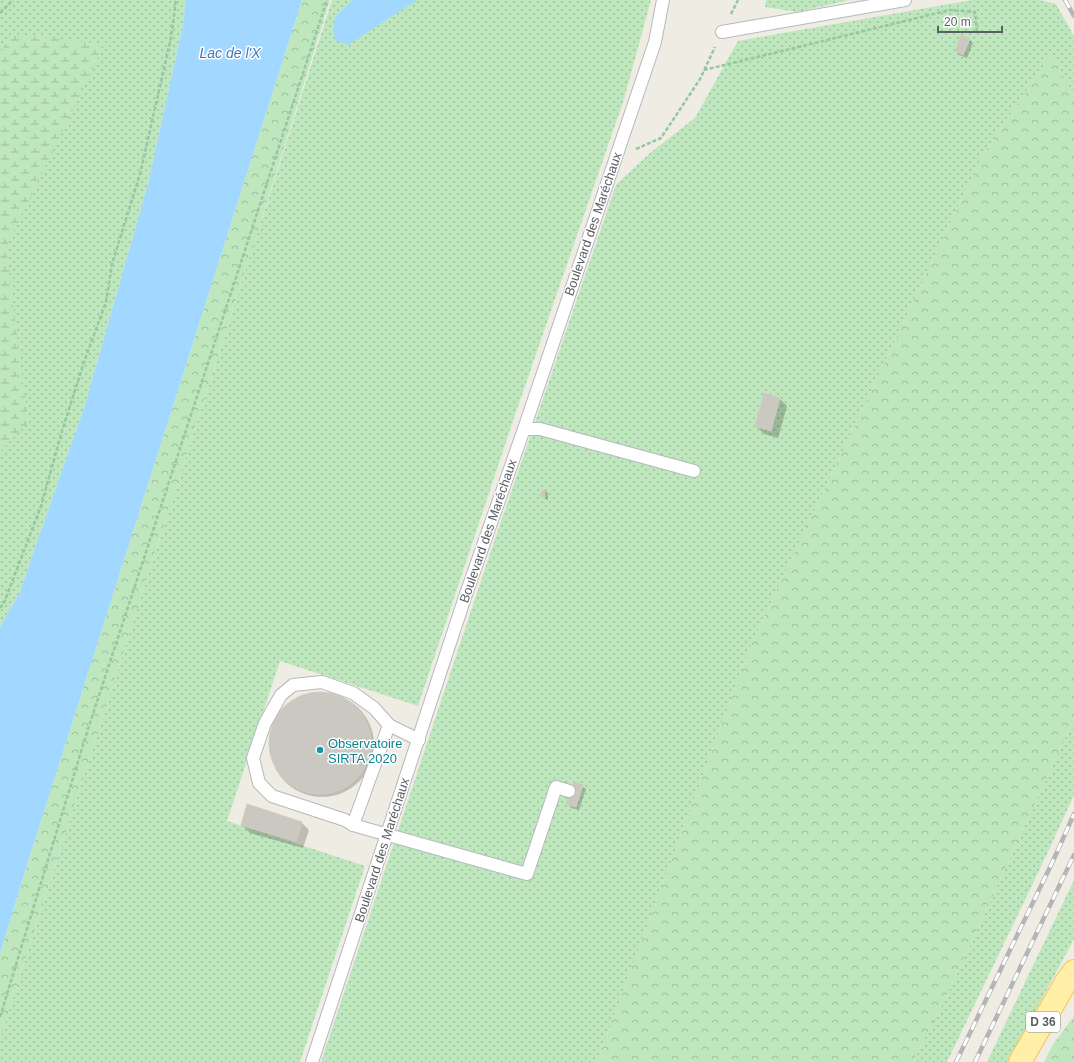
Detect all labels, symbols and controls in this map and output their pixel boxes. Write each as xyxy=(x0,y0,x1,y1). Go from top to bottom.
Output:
scale bar xyxy=(938,8,1002,34)
text: 20 m xyxy=(944,15,971,29)
water label: Lac de l'X xyxy=(199,45,261,61)
street label: Boulevard des Maréchaux xyxy=(561,150,625,298)
street label: Boulevard des Maréchaux xyxy=(456,457,520,605)
place label: Observatoire SIRTA 2020 xyxy=(328,736,402,766)
marker: Observatoire SIRTA 2020 xyxy=(315,745,325,755)
street label: Boulevard des Maréchaux xyxy=(352,775,413,924)
road number: D 36 xyxy=(1026,1012,1060,1032)

